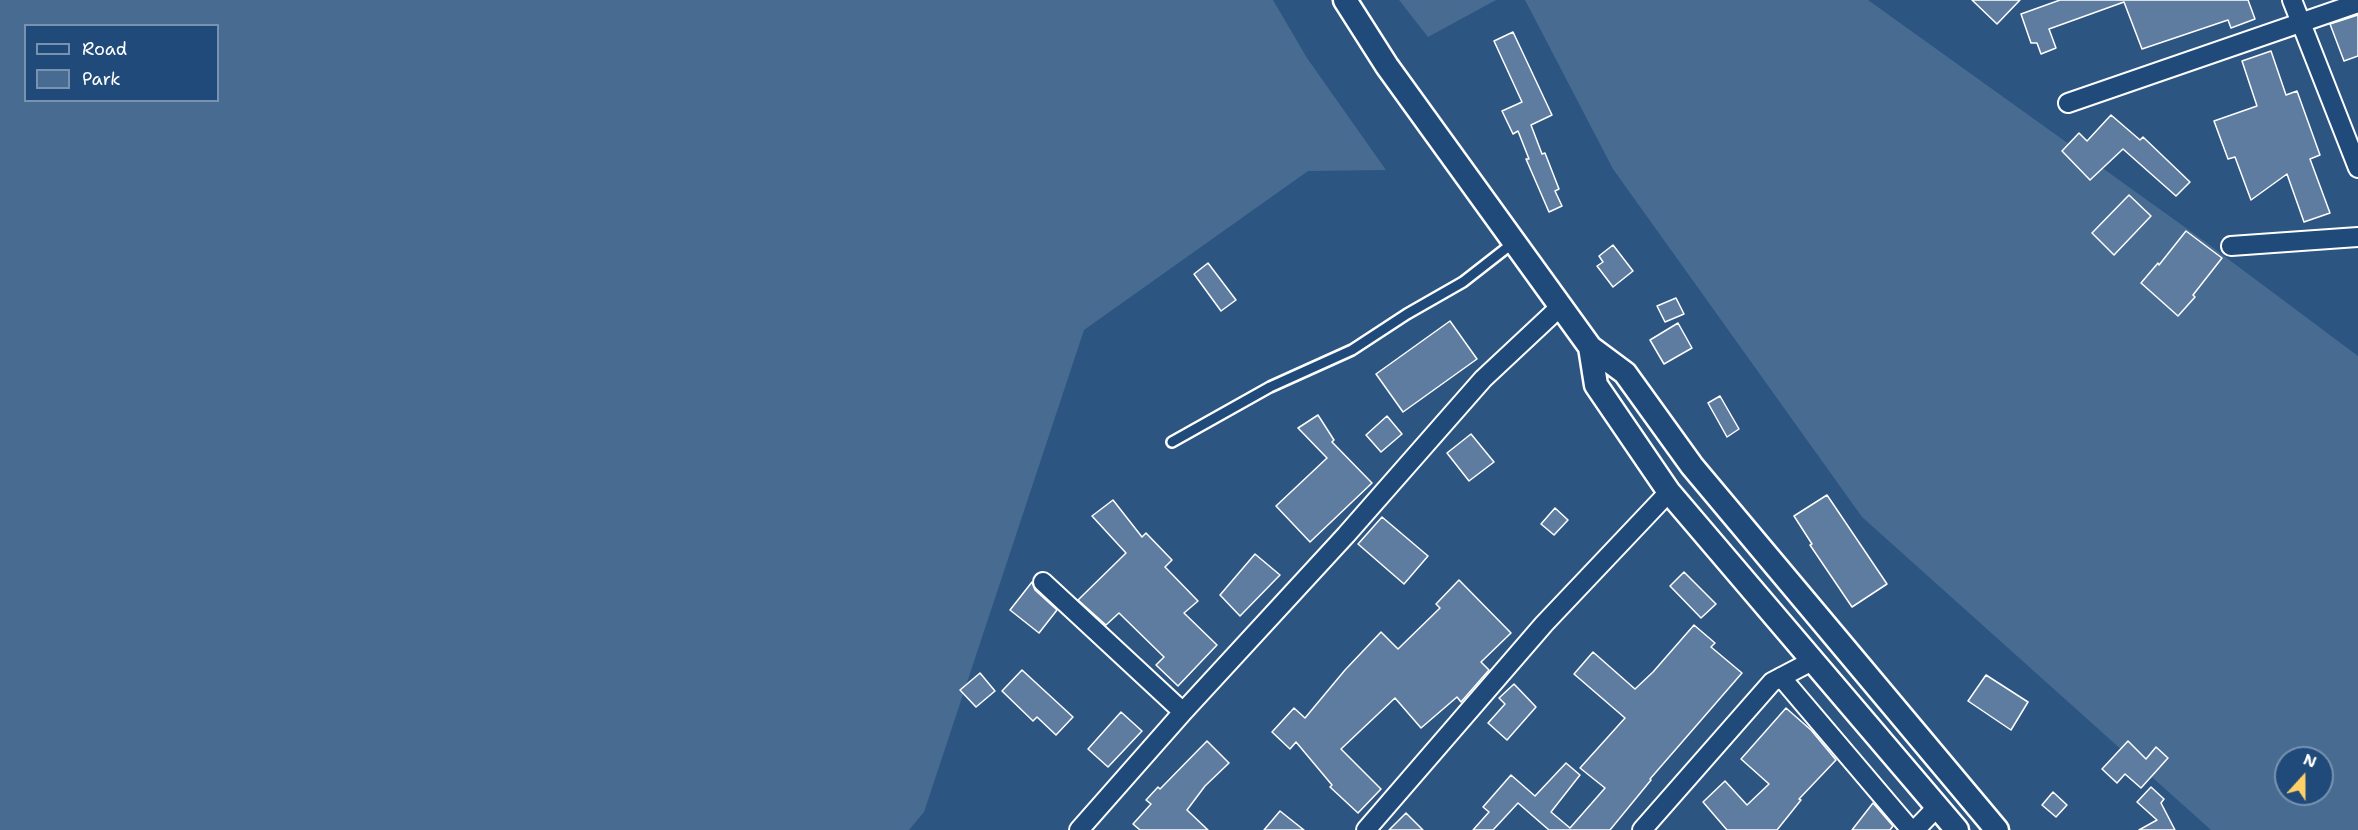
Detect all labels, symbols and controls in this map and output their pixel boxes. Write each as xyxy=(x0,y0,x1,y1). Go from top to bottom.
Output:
legend xyxy=(24,24,219,102)
text: Road xyxy=(82,37,127,61)
text: Park xyxy=(82,67,121,91)
north arrow xyxy=(2274,746,2334,806)
text: N xyxy=(2300,749,2320,773)

